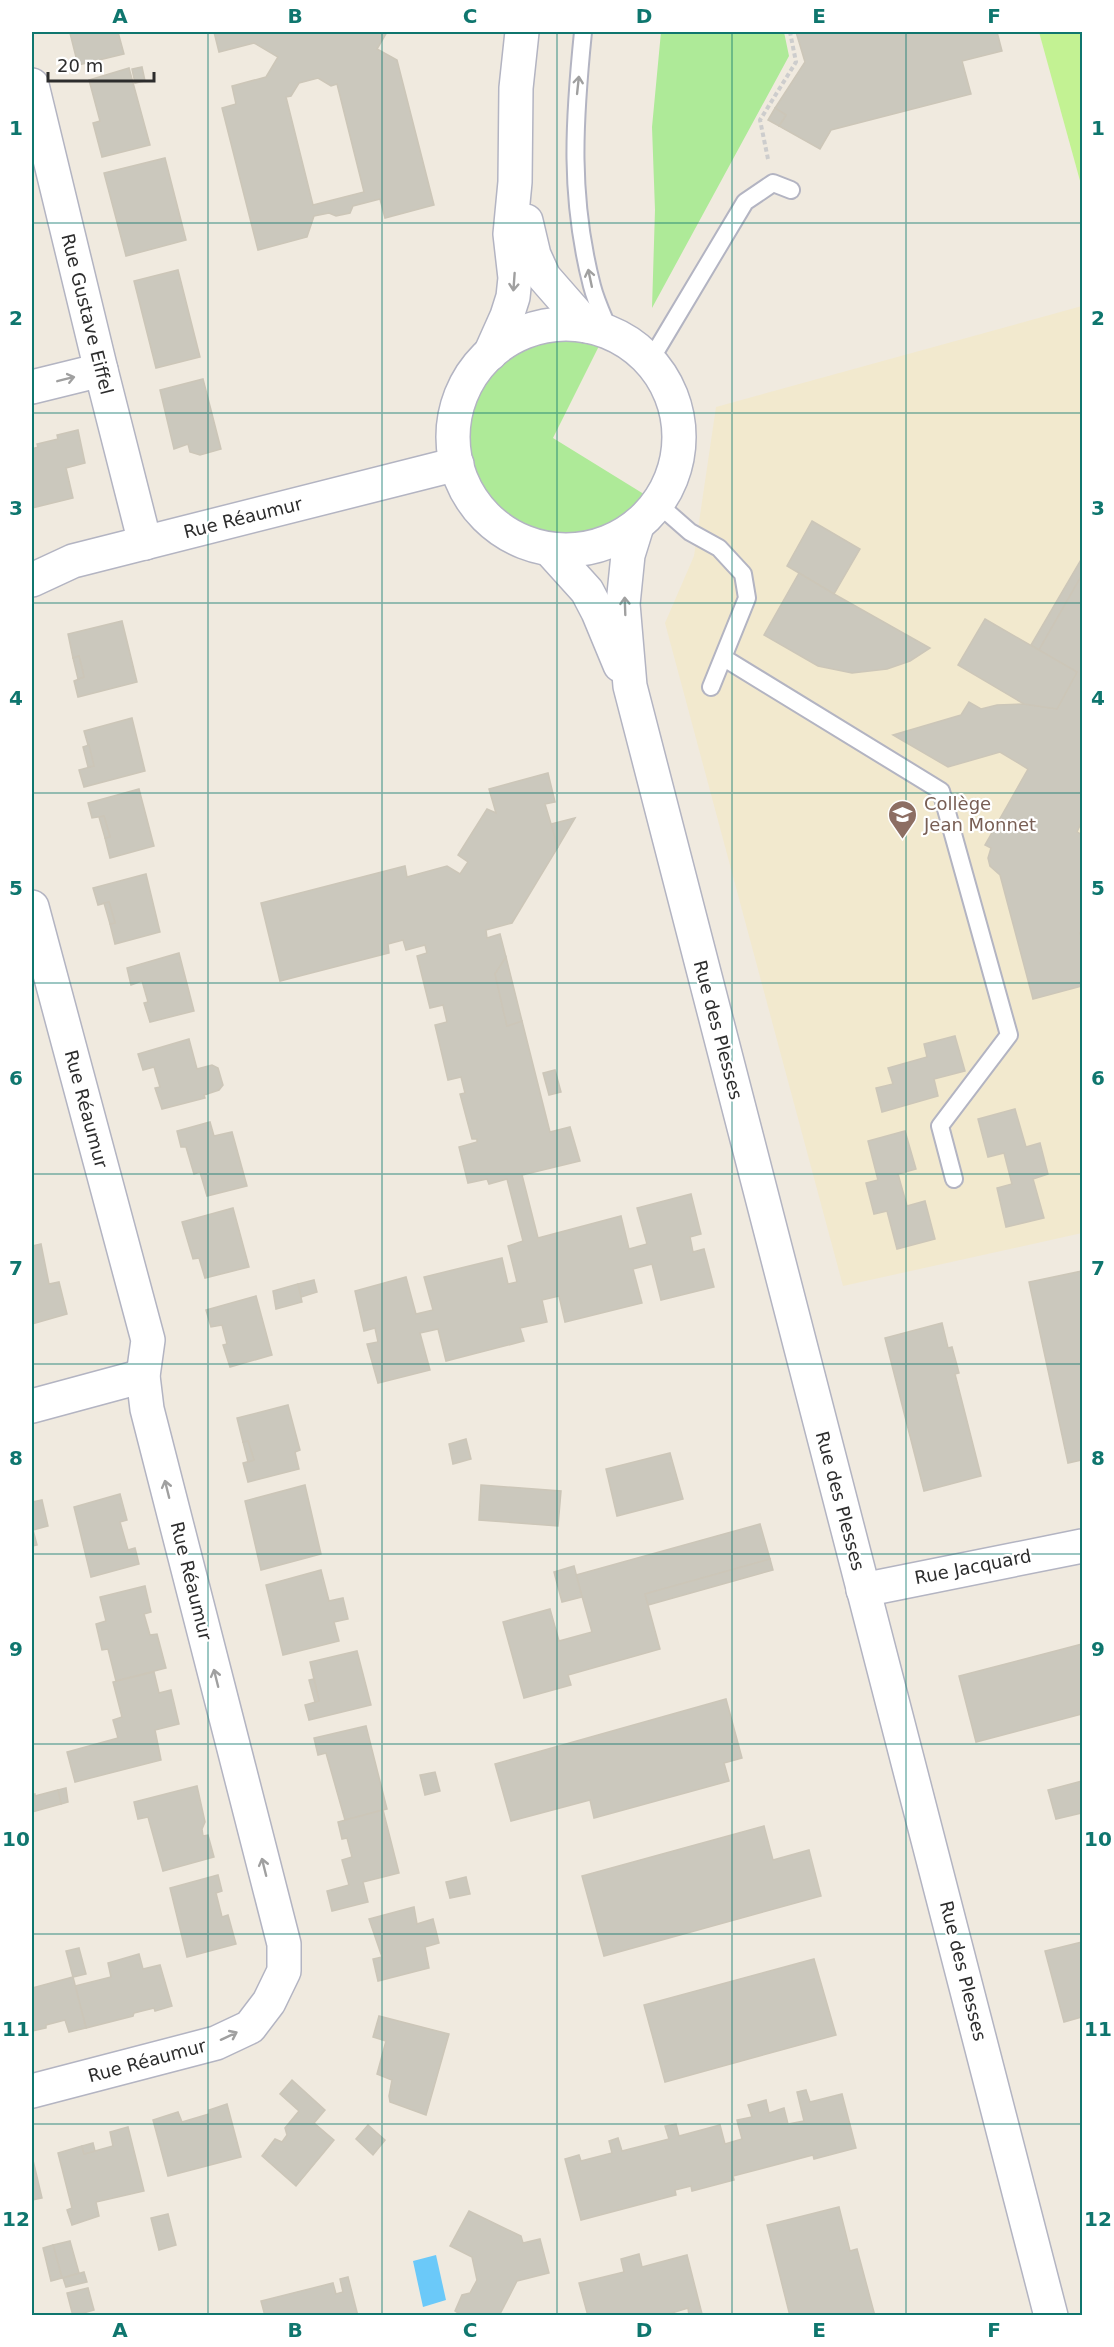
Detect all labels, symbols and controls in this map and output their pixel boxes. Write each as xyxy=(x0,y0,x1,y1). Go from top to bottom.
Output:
text: A xyxy=(112,4,128,28)
text: B xyxy=(287,4,303,28)
text: C xyxy=(463,4,477,28)
text: D xyxy=(636,4,652,28)
text: E xyxy=(812,4,826,28)
text: F xyxy=(987,4,1001,28)
scale bar xyxy=(48,45,154,83)
text: 20 m xyxy=(57,55,103,76)
one-way arrow xyxy=(572,75,583,95)
text: 1 xyxy=(9,116,23,140)
text: 1 xyxy=(1091,116,1105,140)
street label: Rue Gustave Eiffel xyxy=(57,231,118,396)
one-way arrow xyxy=(584,269,596,288)
one-way arrow xyxy=(508,271,519,291)
text: 2 xyxy=(9,306,23,330)
text: 2 xyxy=(1091,306,1105,330)
one-way arrow xyxy=(56,372,75,384)
street label: Rue Réaumur xyxy=(181,492,305,542)
text: 3 xyxy=(9,496,23,520)
text: 3 xyxy=(1091,496,1105,520)
one-way arrow xyxy=(619,597,630,617)
text: 4 xyxy=(9,686,23,710)
text: 4 xyxy=(1091,686,1105,710)
place label: Collège Jean Monnet xyxy=(923,793,1036,835)
school or university icon: Collège Jean Monnet xyxy=(887,798,919,840)
text: 5 xyxy=(9,876,23,900)
text: 5 xyxy=(1091,876,1105,900)
street label: Rue des Plesses xyxy=(690,958,747,1102)
street label: Rue Réaumur xyxy=(61,1047,112,1171)
text: 6 xyxy=(9,1066,23,1090)
text: 6 xyxy=(1091,1066,1105,1090)
text: 7 xyxy=(9,1256,23,1280)
text: 7 xyxy=(1091,1256,1105,1280)
street label: Rue des Plesses xyxy=(812,1429,869,1573)
text: 8 xyxy=(9,1446,23,1470)
text: 8 xyxy=(1091,1446,1105,1470)
one-way arrow xyxy=(161,1480,173,1499)
street label: Rue Réaumur xyxy=(167,1519,217,1643)
street label: Rue Jacquard xyxy=(913,1545,1033,1588)
text: 9 xyxy=(9,1637,23,1661)
text: 9 xyxy=(1091,1637,1105,1661)
one-way arrow xyxy=(209,1669,221,1688)
text: 10 xyxy=(2,1827,30,1851)
text: 10 xyxy=(1084,1827,1112,1851)
one-way arrow xyxy=(258,1857,269,1876)
street label: Rue des Plesses xyxy=(936,1899,991,2043)
text: 11 xyxy=(2,2017,30,2041)
text: 11 xyxy=(1084,2017,1112,2041)
one-way arrow xyxy=(220,2030,238,2042)
street label: Rue Réaumur xyxy=(85,2035,209,2086)
text: 12 xyxy=(2,2207,30,2231)
text: 12 xyxy=(1084,2207,1112,2231)
text: A xyxy=(112,2318,128,2342)
text: B xyxy=(287,2318,303,2342)
text: C xyxy=(463,2318,477,2342)
text: D xyxy=(636,2318,652,2342)
text: E xyxy=(812,2318,826,2342)
text: F xyxy=(987,2318,1001,2342)

